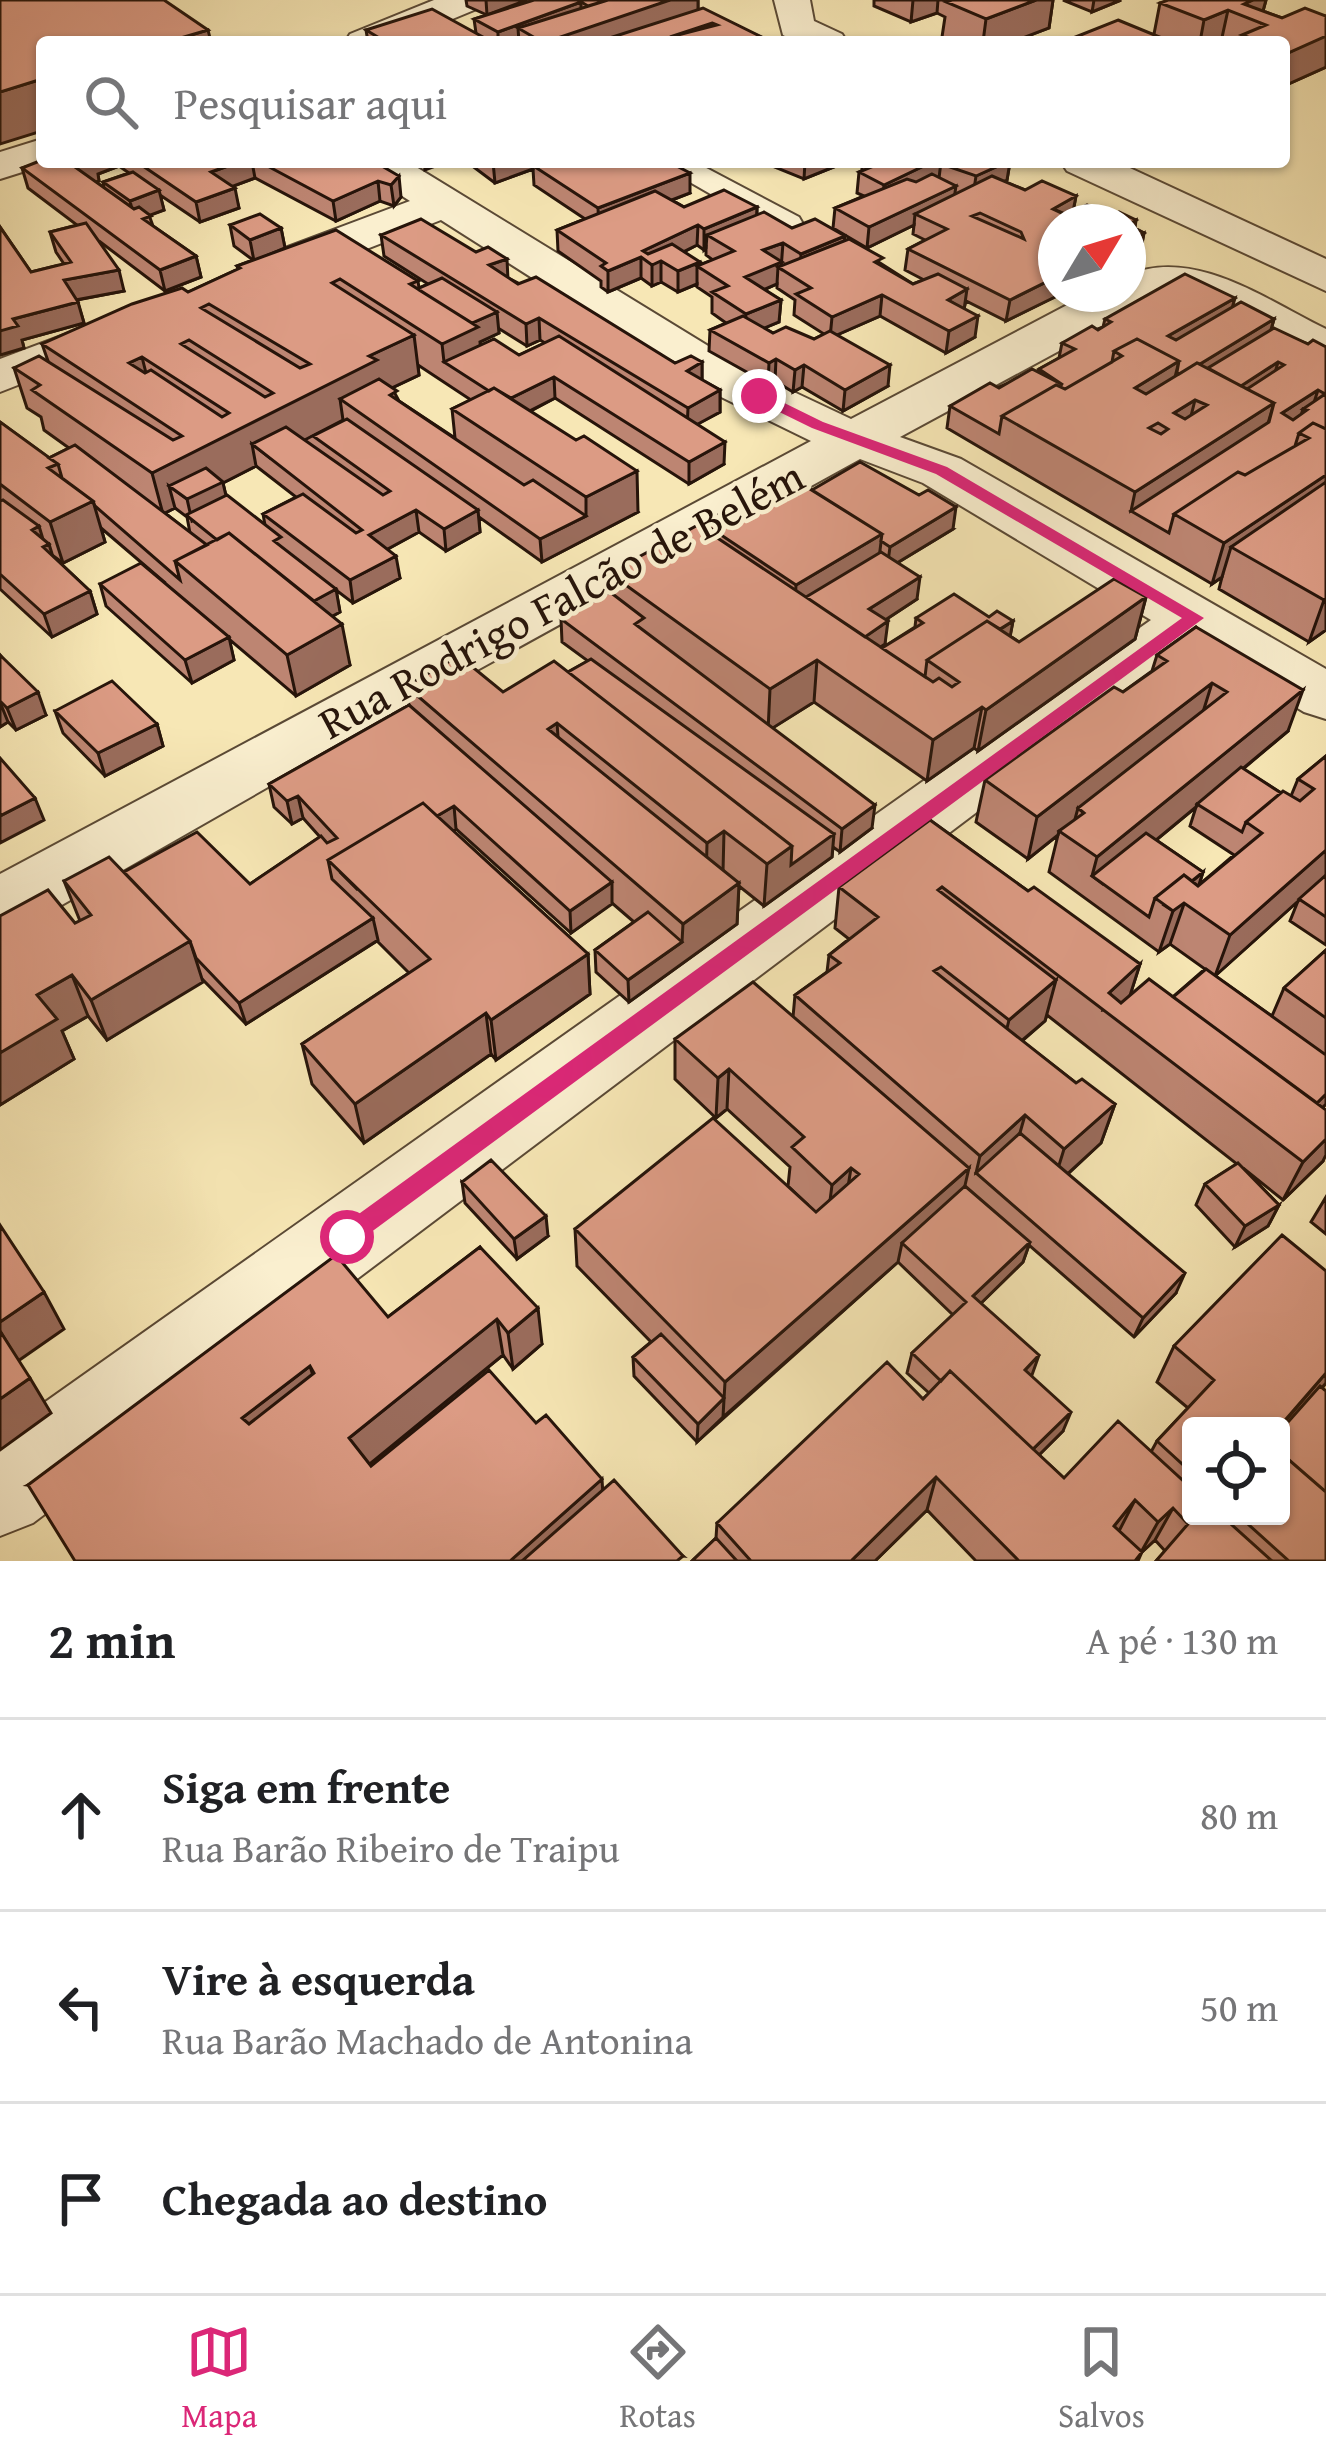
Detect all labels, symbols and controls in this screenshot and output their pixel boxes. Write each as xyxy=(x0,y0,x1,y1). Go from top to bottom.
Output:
search box xyxy=(36,36,1290,168)
icon: search xyxy=(78,69,144,135)
text: Pesquisar aqui xyxy=(174,70,447,135)
north arrow xyxy=(1038,204,1146,312)
route end xyxy=(732,369,786,423)
street label: Rua Rodrigo Falcão de Belém xyxy=(307,443,815,754)
route start xyxy=(320,1210,374,1264)
map controls xyxy=(1182,1417,1290,1525)
button: locate xyxy=(1182,1417,1290,1525)
text: 2 min xyxy=(48,1602,175,1677)
text: A pé · 130 m xyxy=(1086,1611,1278,1668)
text: Siga em frente xyxy=(162,1754,450,1819)
icon: ahead xyxy=(48,1782,114,1848)
text: 80 m xyxy=(1200,1786,1278,1843)
text: Rua Barão Ribeiro de Traipu xyxy=(162,1819,620,1876)
text: Vire à esquerda xyxy=(162,1946,475,2011)
icon: left xyxy=(48,1974,114,2040)
text: 50 m xyxy=(1200,1978,1278,2035)
text: Rua Barão Machado de Antonina xyxy=(162,2011,693,2068)
icon: arrive xyxy=(48,2166,114,2232)
text: Chegada ao destino xyxy=(162,2166,547,2231)
tab: Mapa xyxy=(181,2319,257,2439)
tab: Rotas xyxy=(620,2319,696,2439)
tab: Salvos xyxy=(1058,2319,1145,2439)

